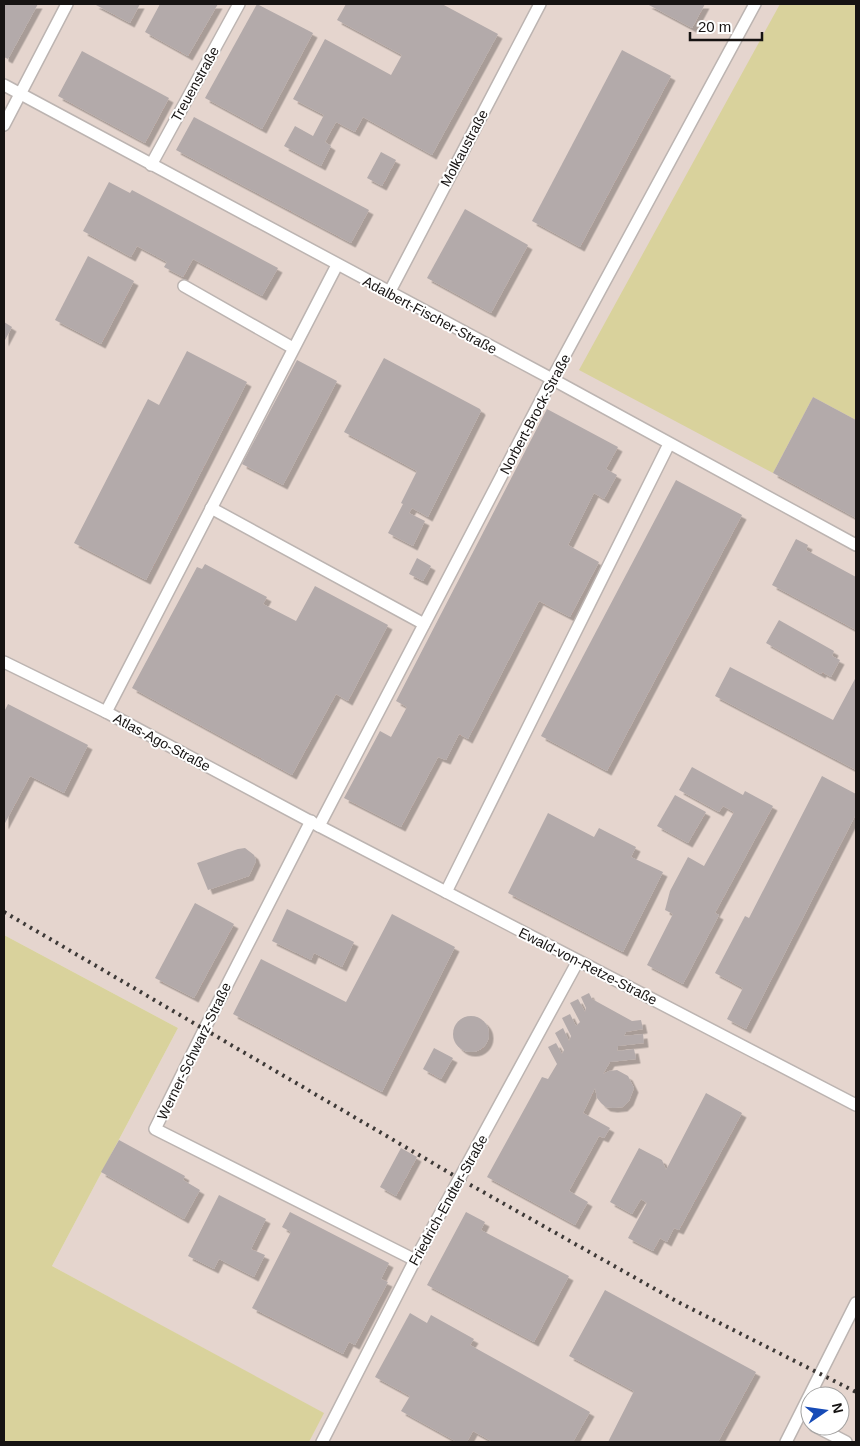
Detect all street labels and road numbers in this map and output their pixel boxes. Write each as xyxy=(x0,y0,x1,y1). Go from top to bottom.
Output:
street label: Treuenstraße xyxy=(168,43,222,124)
street label: Molkaustraße xyxy=(437,107,491,189)
street label: Adalbert-Fischer-Straße xyxy=(360,273,500,357)
street label: Norbert-Brock-Straße xyxy=(497,351,574,477)
street label: Atlas-Ago-Straße xyxy=(111,710,213,774)
street label: Ewald-von-Retze-Straße xyxy=(516,924,660,1008)
street label: Werner-Schwarz-Straße xyxy=(154,980,234,1122)
street label: Friedrich-Endter-Straße xyxy=(405,1132,491,1268)

